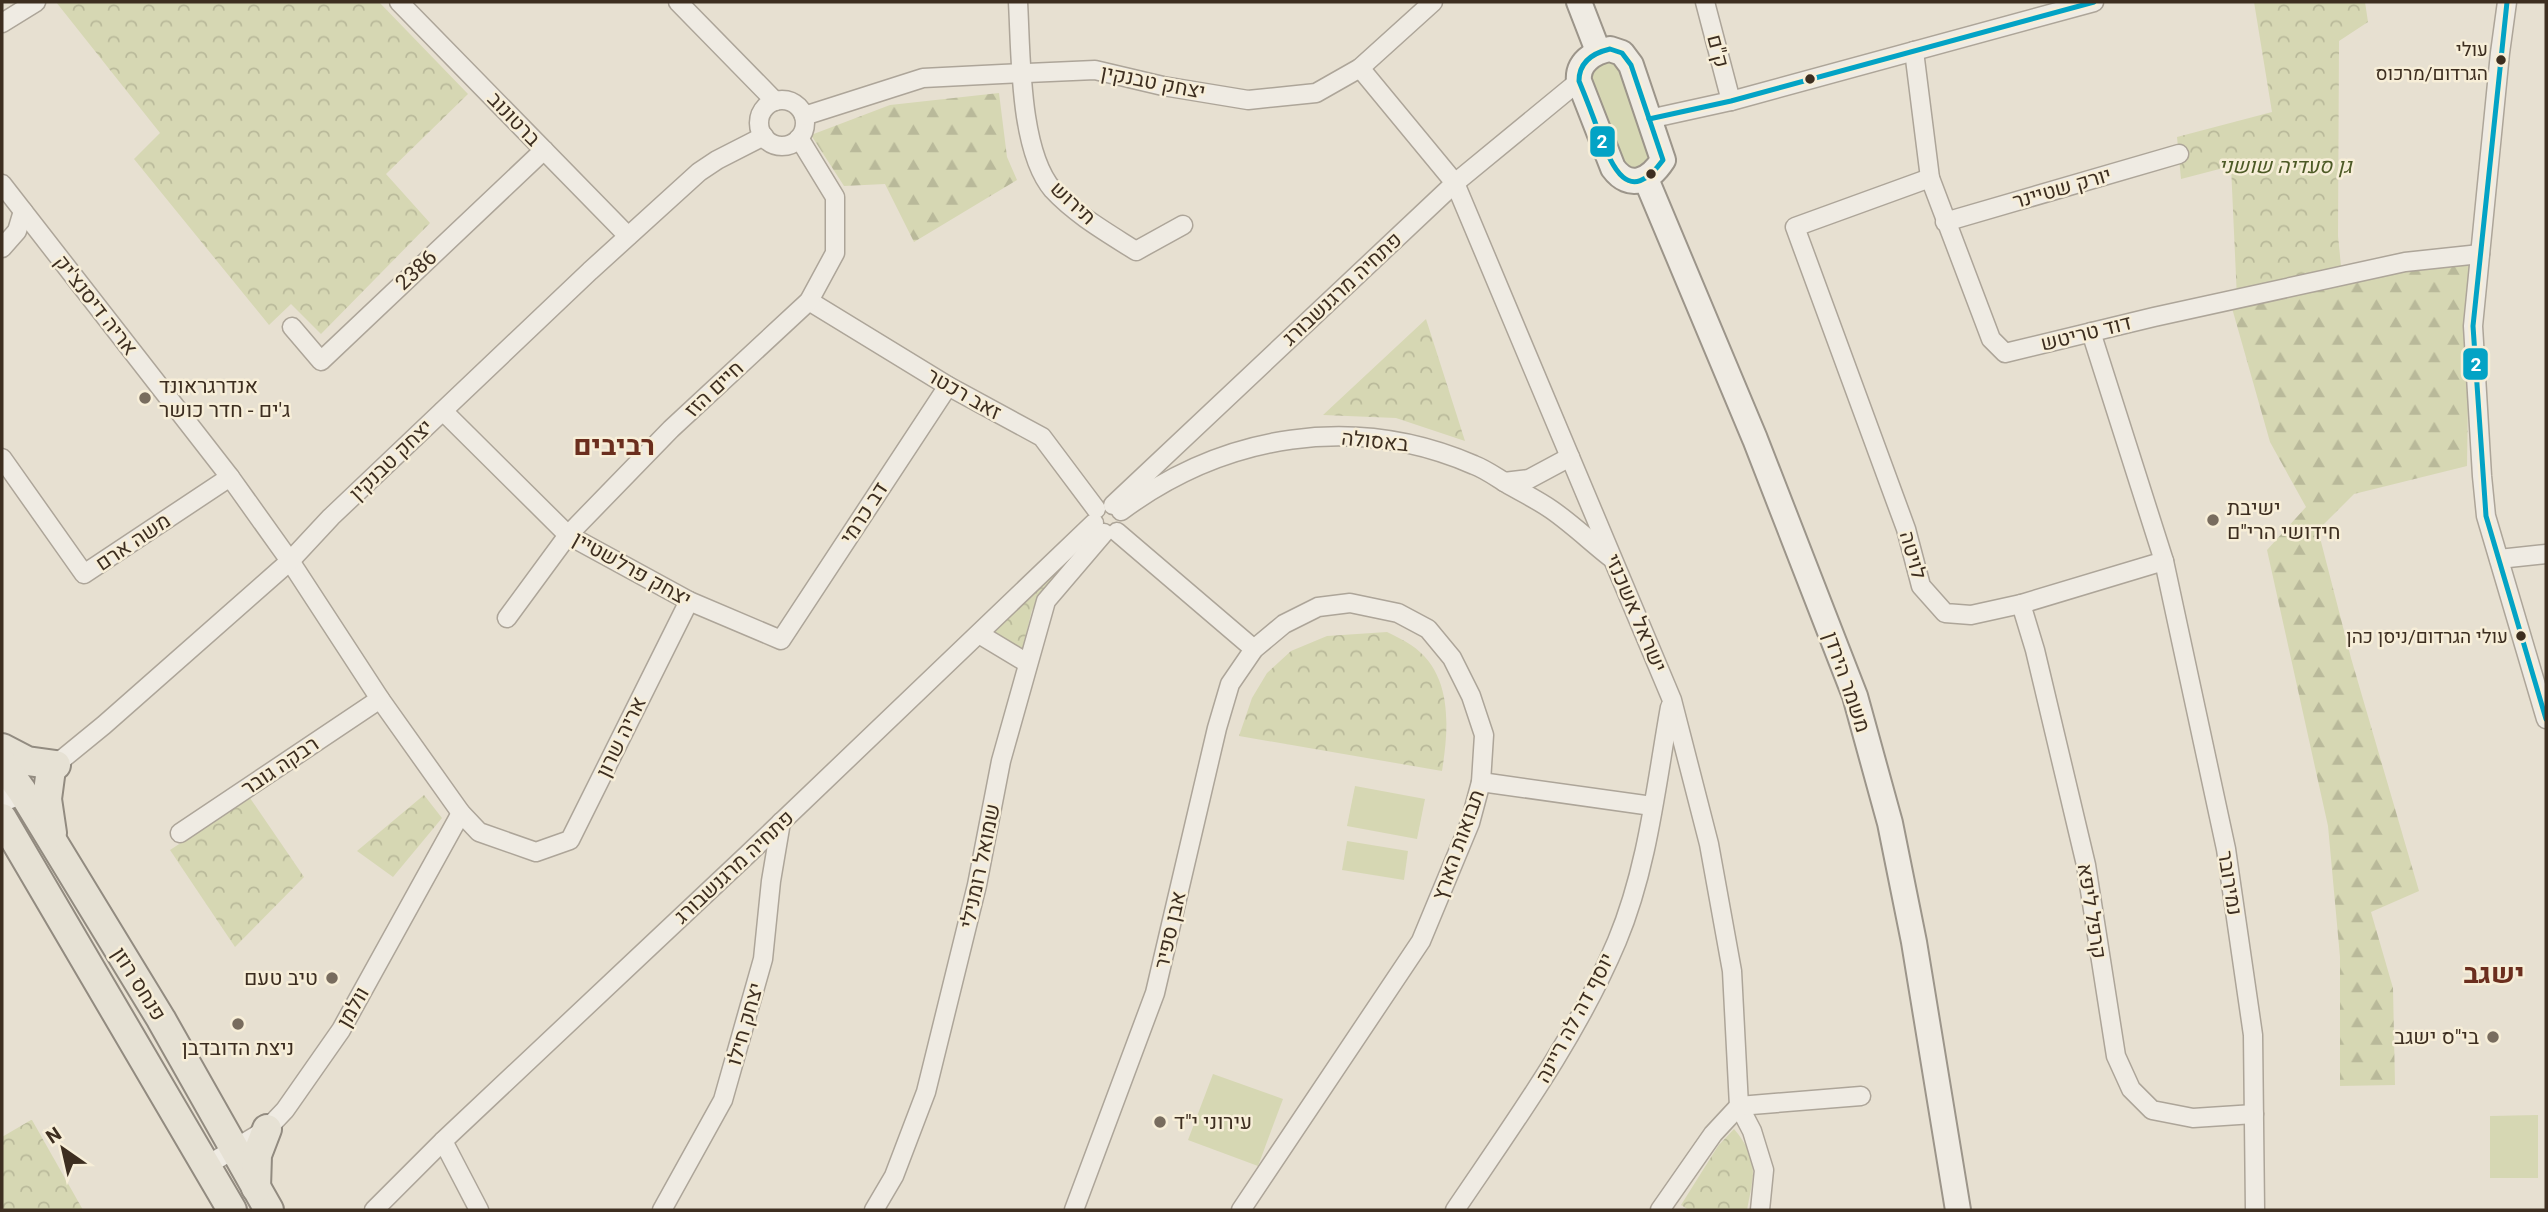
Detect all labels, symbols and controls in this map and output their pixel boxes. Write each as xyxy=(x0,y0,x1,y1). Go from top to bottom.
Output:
street label: ק"ם xyxy=(1698,31,1737,71)
place label: עולי הגרדום/מרכוס xyxy=(2375,36,2488,88)
marker: עולי הגרדום/מרכוס xyxy=(2494,53,2508,67)
street label: יצחק טבנקין xyxy=(1098,57,1208,108)
unlabelled marker xyxy=(1803,72,1817,86)
street label: ברטונוב xyxy=(480,85,548,154)
line badge: 2 xyxy=(1589,125,1616,158)
text: 2 xyxy=(1597,128,1608,156)
park label: גן סעדיה שושני xyxy=(2218,151,2353,182)
street label: יורק שטיינר xyxy=(2009,160,2115,217)
unlabelled marker xyxy=(1644,167,1658,181)
street label: תירוש xyxy=(1043,174,1102,233)
street label: פתחיה מרגנשבורג xyxy=(1275,225,1409,353)
street label: 2386 xyxy=(389,243,444,298)
street label: אריה דיסנצ'יק xyxy=(46,248,145,362)
street label: דוד טריטש xyxy=(2037,307,2135,360)
line badge: 2 xyxy=(2462,347,2489,381)
text: 2 xyxy=(2471,351,2482,379)
street label: חיים הזז xyxy=(678,354,751,425)
street label: זאב רכטר xyxy=(920,361,1007,428)
place label: אנדרגראונד ג'ים - חדר כושר xyxy=(159,371,290,426)
marker: אנדרגראונד ג'ים - חדר כושר xyxy=(137,390,153,406)
street label: יצחק טבנקין xyxy=(343,412,440,508)
street label: באסולה xyxy=(1340,423,1410,460)
district label: רביבים xyxy=(573,426,655,467)
street label: דב כרמי xyxy=(833,476,896,550)
place label: ישיבת חידושי הרי"ם xyxy=(2227,493,2341,548)
street label: משה ארם xyxy=(90,506,177,579)
marker: ישיבת חידושי הרי"ם xyxy=(2205,512,2221,528)
street label: יצחק פרלשטיין xyxy=(567,524,697,615)
street label: לויטה xyxy=(1891,527,1934,583)
street label: ישראל אשכנזי xyxy=(1597,549,1674,677)
place label: עולי הגרדום/ניסן כהן xyxy=(2346,623,2508,651)
street label: משמר הירדן xyxy=(1815,628,1878,737)
marker: עולי הגרדום/ניסן כהן xyxy=(2514,629,2528,643)
street label: אריה שרון xyxy=(588,691,654,783)
street label: רבקה גובר xyxy=(235,729,325,804)
street label: תבואות הארץ xyxy=(1424,785,1493,905)
street label: שמואל רומנילי xyxy=(952,801,1009,931)
street label: פתחיה מרגנשבורג xyxy=(667,803,801,931)
street label: נמירובר xyxy=(2209,848,2250,918)
street label: קרפל ליפא xyxy=(2069,861,2114,961)
street label: אבן ספיר xyxy=(1147,888,1194,972)
street label: פנחס רוזן xyxy=(104,941,173,1027)
street label: יוסף דה לה ריינה xyxy=(1528,948,1623,1089)
district label: ישגב xyxy=(2463,954,2525,995)
place label: טיב טעם xyxy=(244,963,318,994)
marker: טיב טעם xyxy=(324,970,340,986)
street label: יצחק חילו xyxy=(719,979,772,1069)
street label: וולמן xyxy=(329,981,377,1033)
marker: ניצת הדובדבן xyxy=(230,1016,246,1032)
place label: בי"ס ישגב xyxy=(2394,1022,2479,1053)
marker: בי"ס ישגב xyxy=(2485,1029,2501,1045)
place label: ניצת הדובדבן xyxy=(182,1033,294,1064)
place label: עירוני י"ד xyxy=(1174,1107,1252,1138)
north arrow xyxy=(28,1114,98,1184)
marker: עירוני י"ד xyxy=(1152,1114,1168,1130)
text: N xyxy=(41,1120,67,1151)

